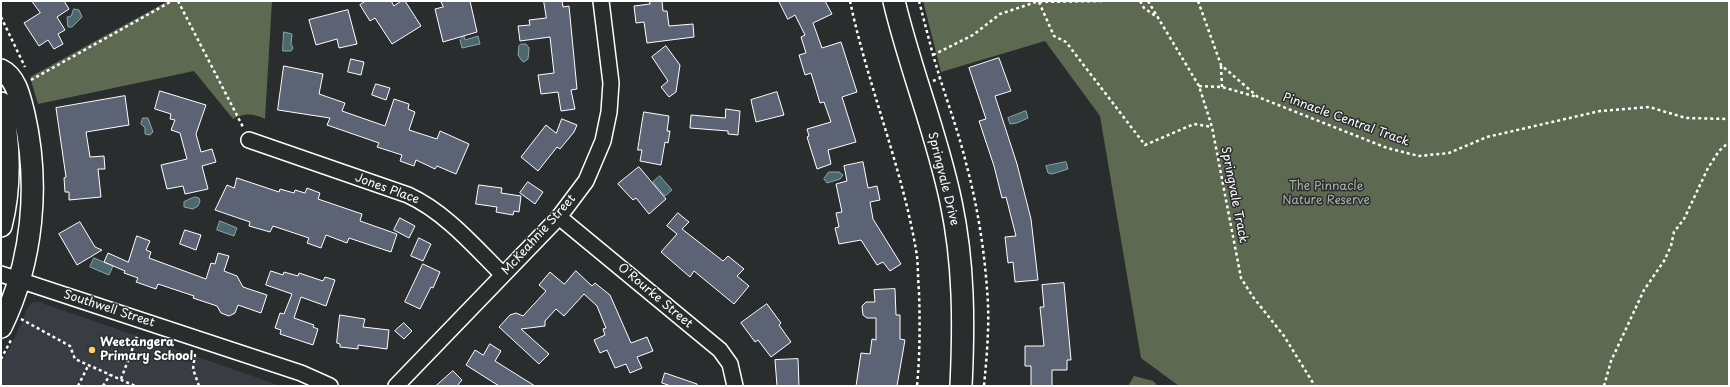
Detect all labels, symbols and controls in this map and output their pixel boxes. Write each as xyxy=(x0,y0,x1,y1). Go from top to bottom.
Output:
street label: Pinnacle Central Track xyxy=(1281,90,1411,150)
street label: Springvale Drive xyxy=(924,131,962,227)
street label: Springvale Track xyxy=(1218,145,1250,245)
street label: Jones Place xyxy=(353,171,421,207)
park label: The Pinnacle Nature Reserve xyxy=(1282,180,1370,208)
street label: McKeahnie Street xyxy=(499,192,579,278)
street label: O'Rourke Street xyxy=(615,261,695,331)
street label: Southwell Street xyxy=(62,287,156,331)
place label: Weetangera Primary School xyxy=(100,336,193,364)
marker: Weetangera Primary School xyxy=(87,345,97,355)

